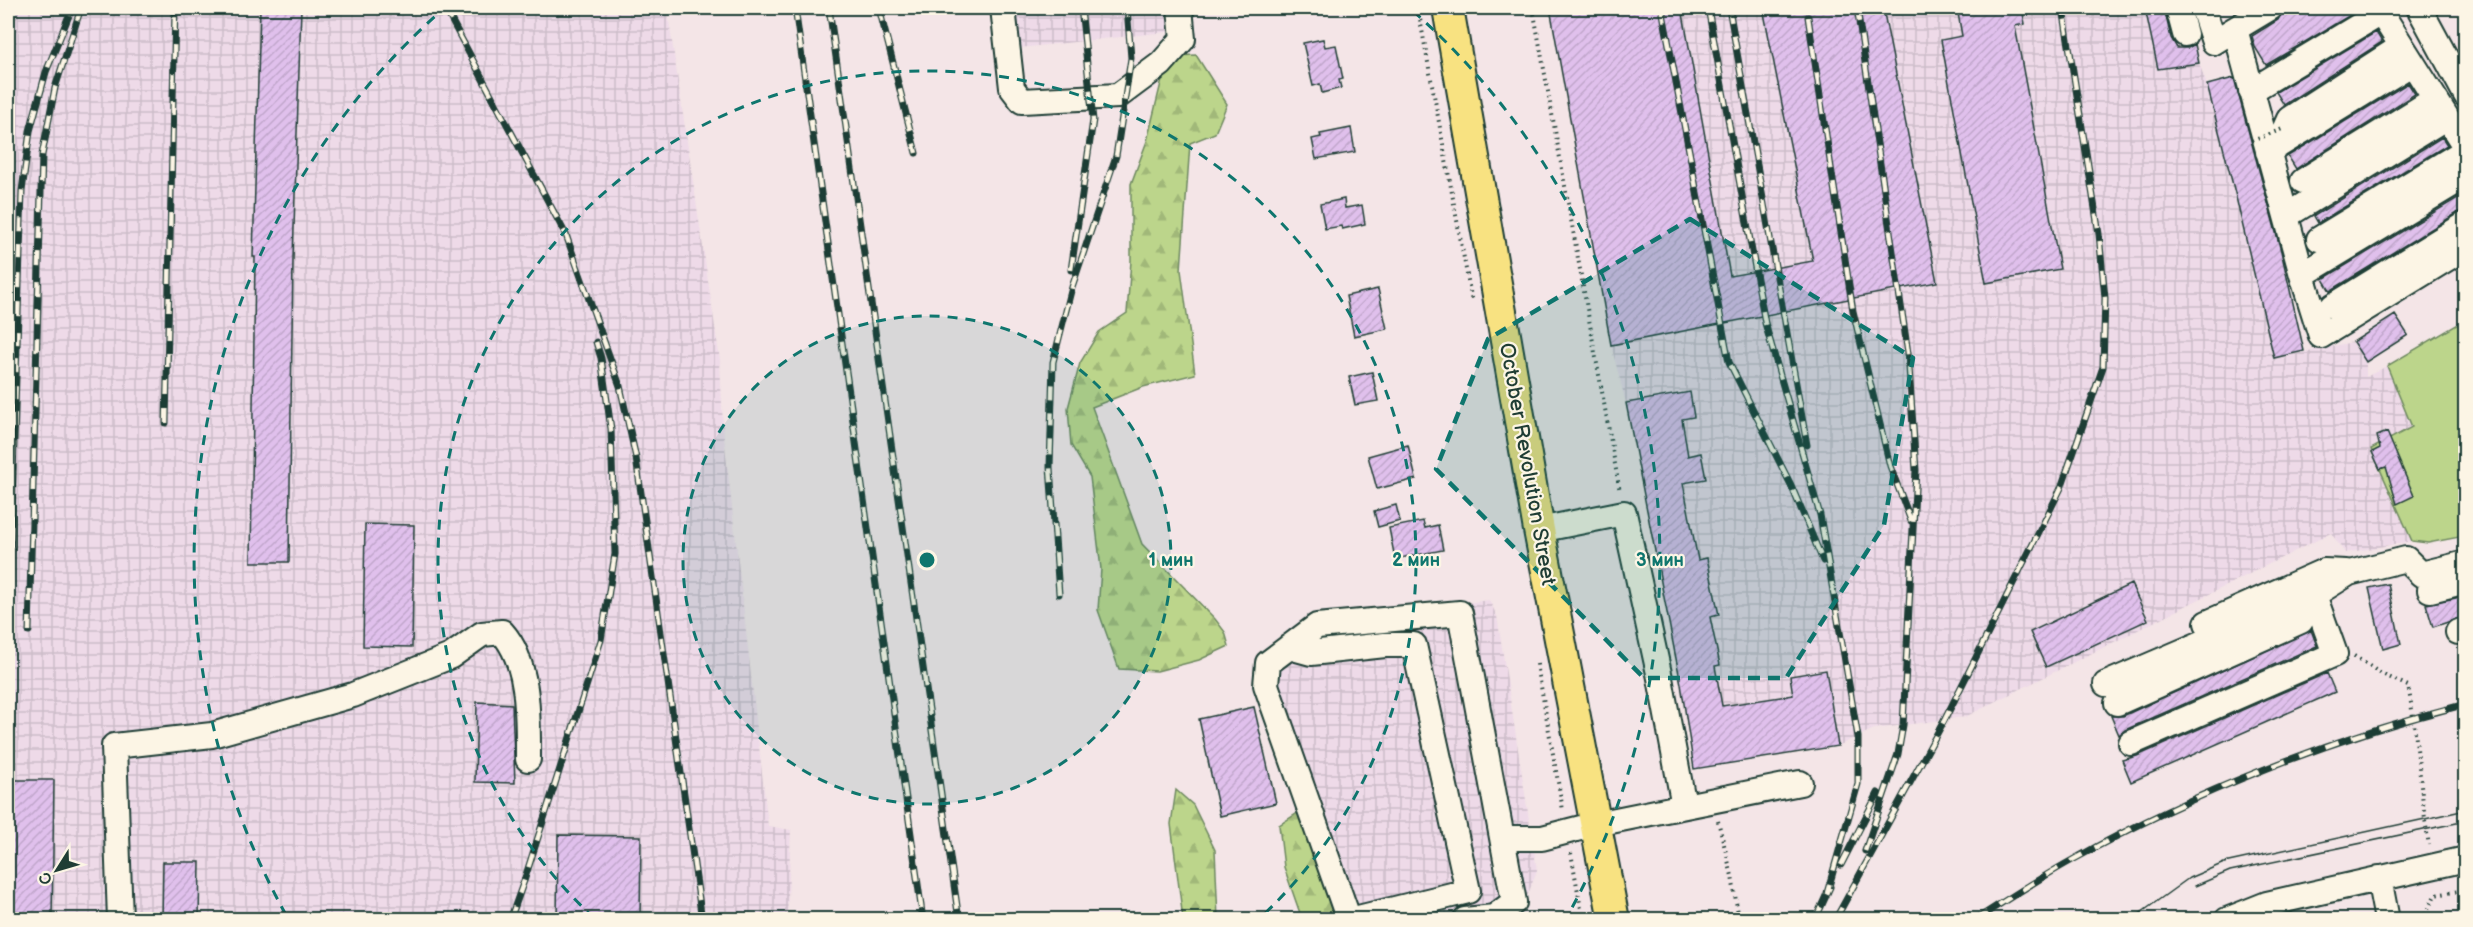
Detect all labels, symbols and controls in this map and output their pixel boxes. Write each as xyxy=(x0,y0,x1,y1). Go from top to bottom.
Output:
street label: October Revolution Street xyxy=(1494,341,1561,588)
centre of rings xyxy=(917,550,937,570)
text: 1 мин xyxy=(1149,550,1193,571)
text: 2 мин xyxy=(1392,550,1440,571)
text: 3 мин xyxy=(1636,550,1684,571)
north arrow xyxy=(27,840,87,900)
text: С xyxy=(35,868,57,888)

